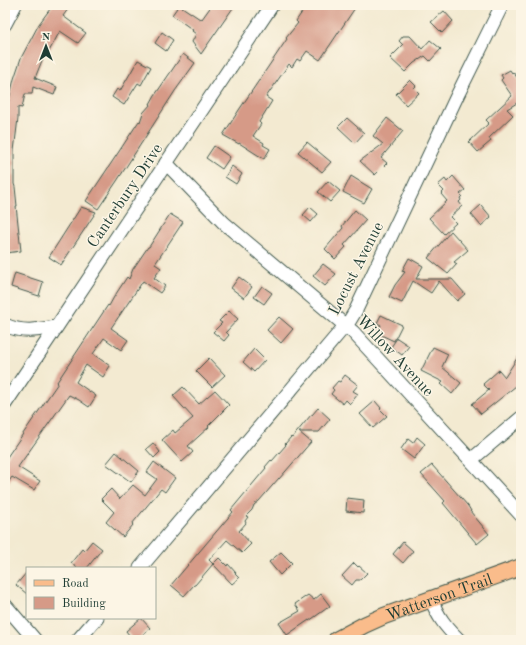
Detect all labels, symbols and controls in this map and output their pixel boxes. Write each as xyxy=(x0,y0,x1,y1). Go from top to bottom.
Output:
north arrow xyxy=(26,26,66,66)
text: N xyxy=(42,32,51,43)
street label: Canterbury Drive xyxy=(85,141,166,251)
street label: Locust Avenue xyxy=(326,220,387,318)
street label: Willow Avenue xyxy=(353,313,436,400)
legend xyxy=(26,567,156,619)
street label: Watterson Trail xyxy=(384,572,495,625)
text: Road xyxy=(62,578,89,590)
text: Building xyxy=(62,598,106,610)

